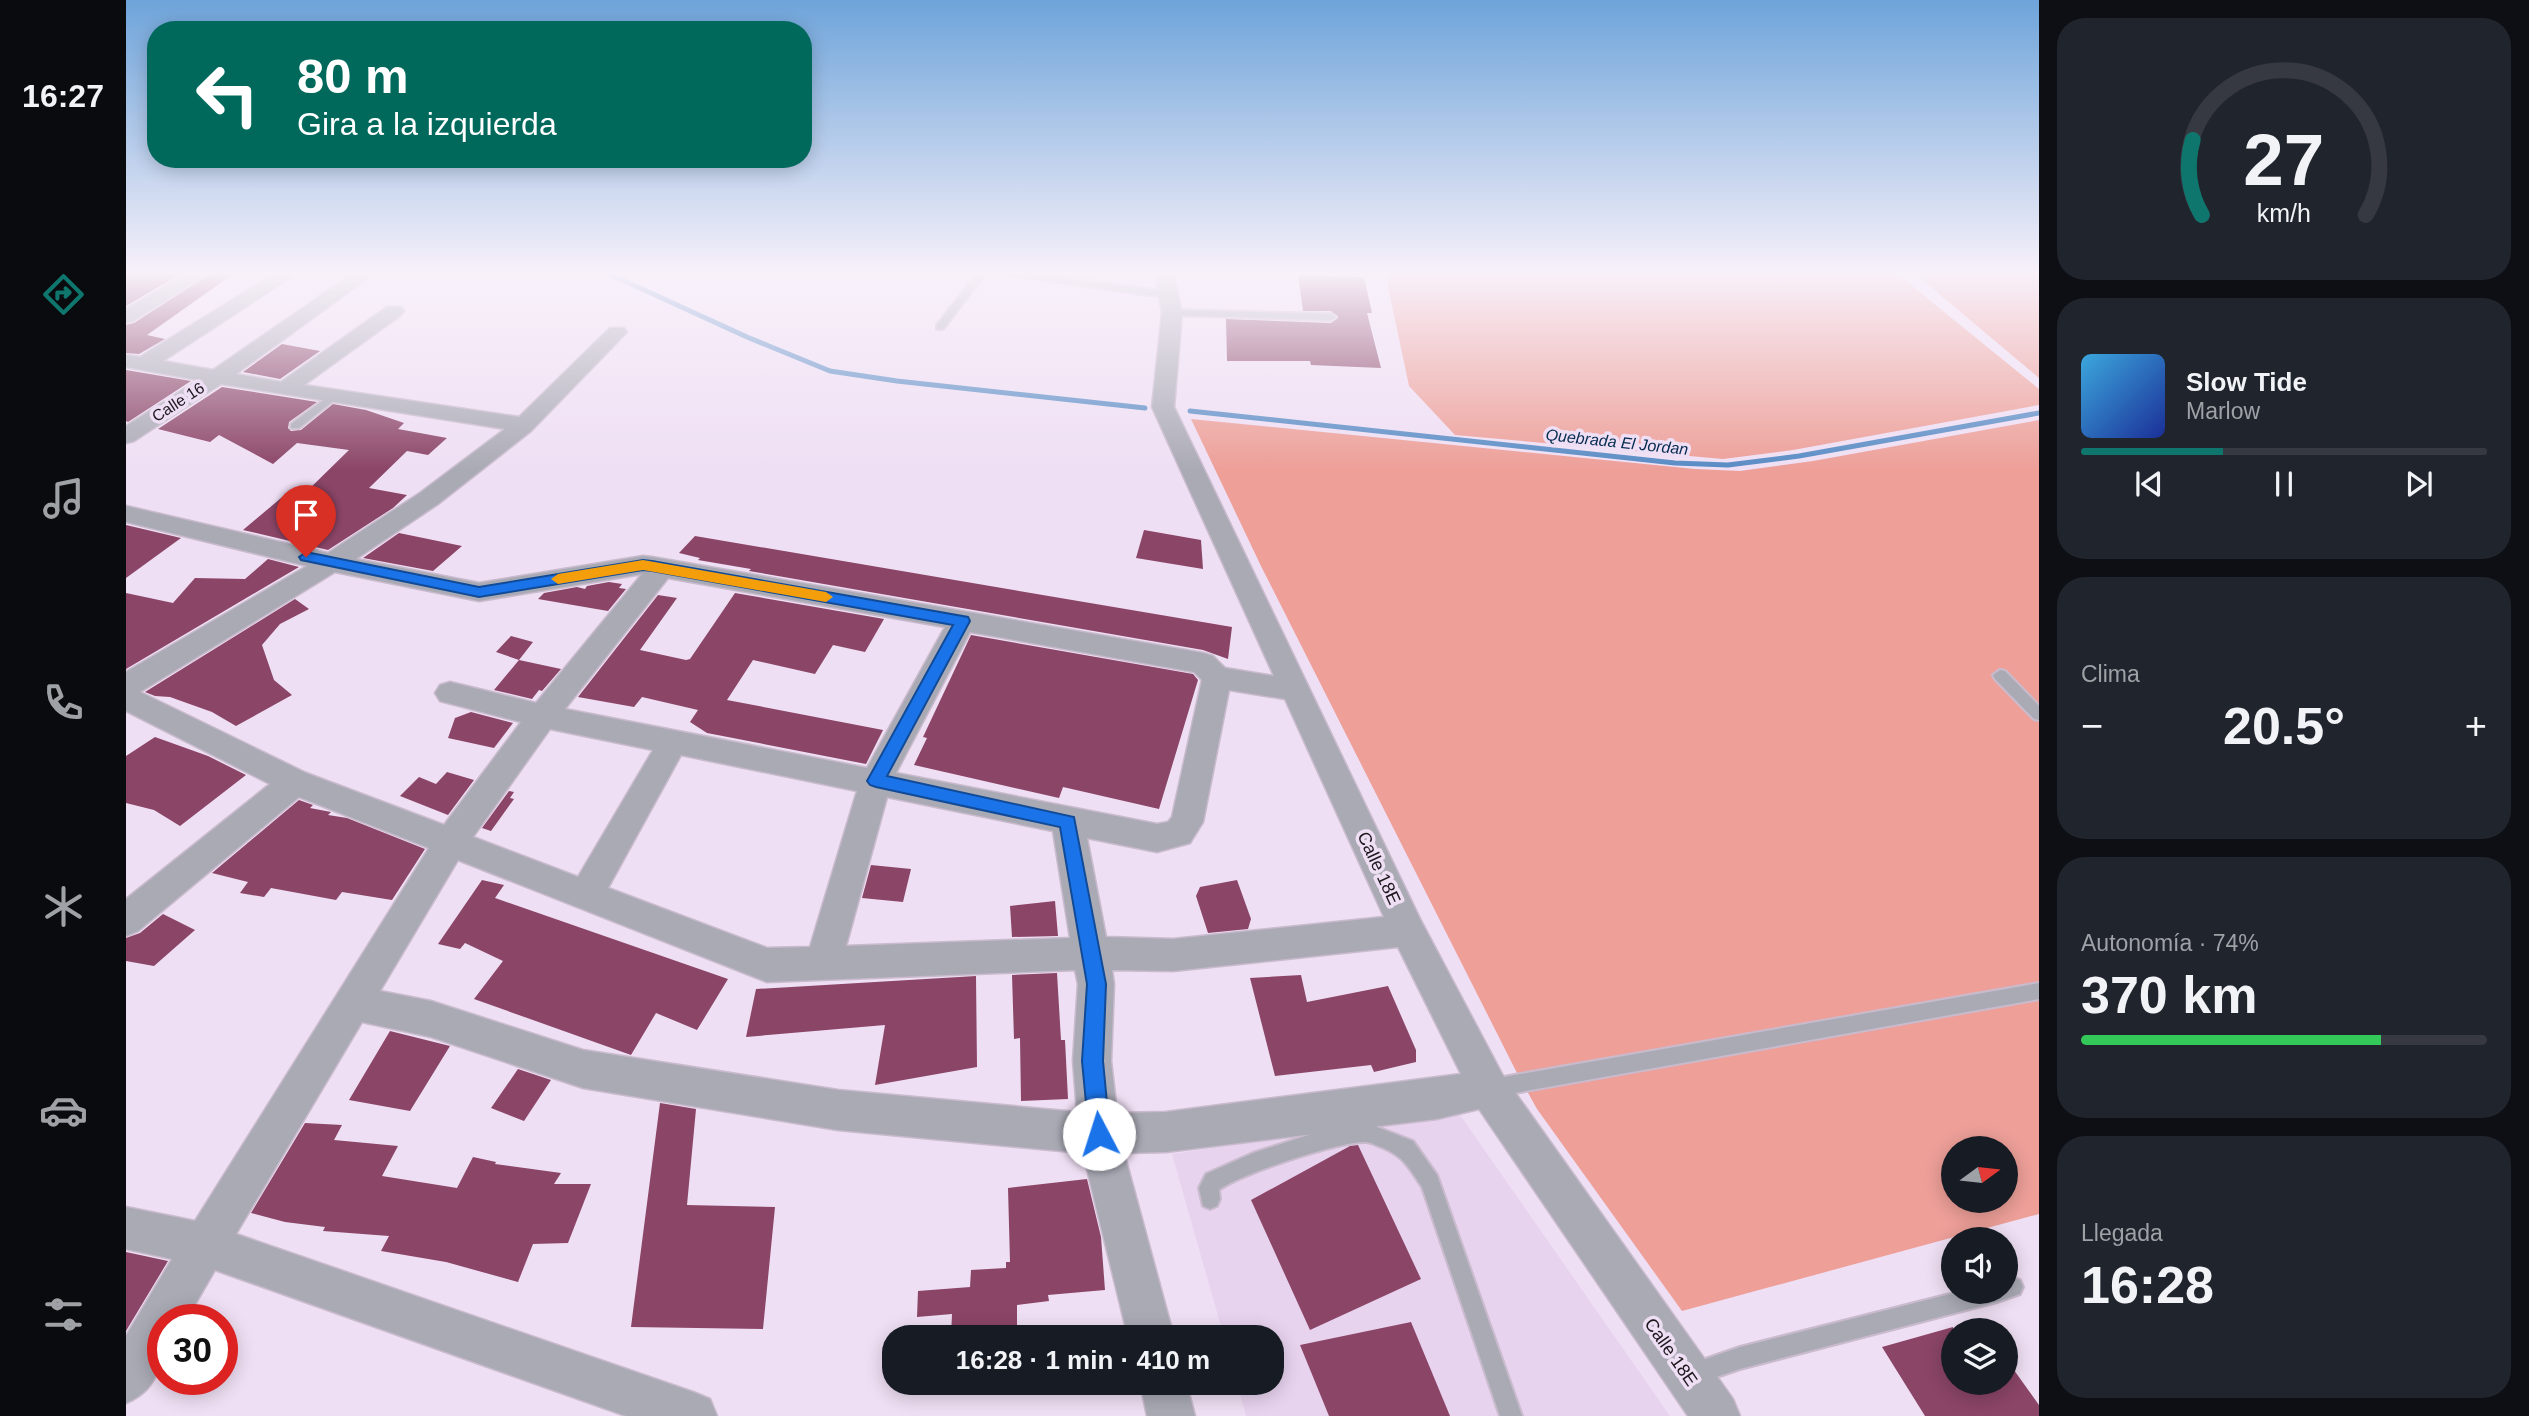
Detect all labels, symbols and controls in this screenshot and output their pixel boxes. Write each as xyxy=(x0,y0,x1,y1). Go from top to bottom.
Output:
icon: left xyxy=(182,49,273,140)
text: 80 m xyxy=(297,49,409,103)
text: 16:27 xyxy=(22,78,104,114)
text: Gira a la izquierda xyxy=(297,106,557,142)
text: 27 xyxy=(2244,119,2324,200)
text: km/h xyxy=(2257,199,2311,227)
icon: directions xyxy=(39,270,88,319)
text: Slow Tide xyxy=(2186,367,2307,397)
street label: Calle 16 xyxy=(149,379,207,425)
text: Marlow xyxy=(2186,398,2260,424)
water label: Quebrada El Jordan xyxy=(1545,426,1689,458)
icon: previous xyxy=(2130,465,2168,503)
icon: pause xyxy=(2265,465,2303,503)
icon: next xyxy=(2400,465,2438,503)
icon: music xyxy=(39,474,88,523)
pin xyxy=(276,485,336,557)
icon: arrive xyxy=(287,496,325,534)
text: Clima xyxy=(2081,661,2140,687)
icon: phone xyxy=(39,678,88,727)
text: 20.5° xyxy=(2223,697,2345,755)
text: − xyxy=(2081,705,2103,747)
text: + xyxy=(2465,705,2487,747)
street label: Calle 18E xyxy=(1353,828,1405,908)
icon: climate xyxy=(39,882,88,931)
text: Autonomía · 74% xyxy=(2081,930,2259,956)
text: 370 km xyxy=(2081,966,2257,1024)
icon: car xyxy=(39,1086,88,1135)
position arrow xyxy=(1062,1097,1136,1171)
north arrow xyxy=(1941,1136,2018,1213)
map controls xyxy=(1941,1136,2018,1395)
text: Llegada xyxy=(2081,1220,2163,1246)
button: sound xyxy=(1941,1227,2018,1304)
text: 16:28 xyxy=(2081,1256,2214,1314)
icon: filters xyxy=(39,1290,88,1339)
speed limit sign: 30 xyxy=(147,1304,238,1395)
street label: Calle 18E xyxy=(1640,1314,1702,1390)
button: layers xyxy=(1941,1318,2018,1395)
text: 16:28 · 1 min · 410 m xyxy=(956,1345,1210,1375)

